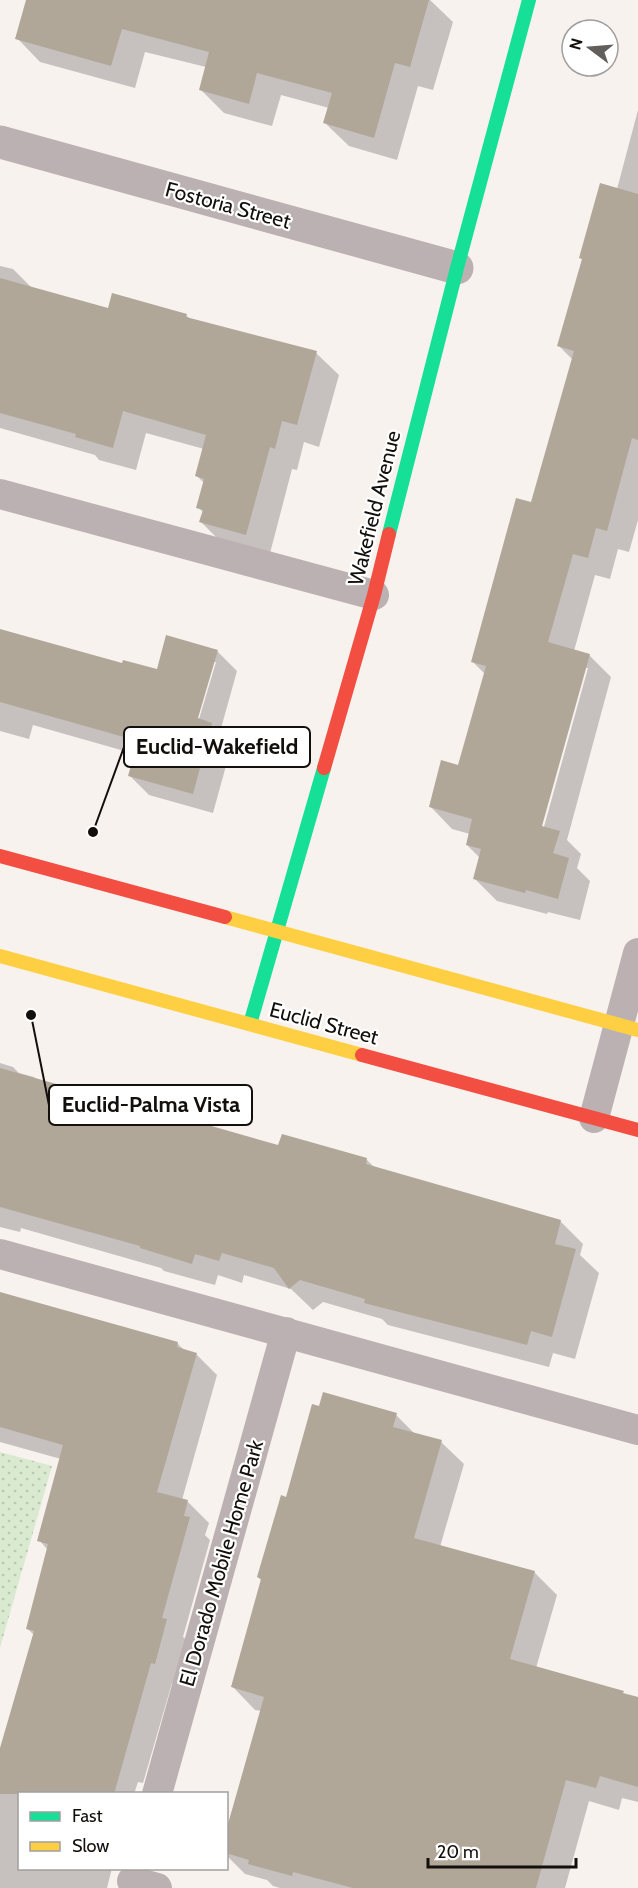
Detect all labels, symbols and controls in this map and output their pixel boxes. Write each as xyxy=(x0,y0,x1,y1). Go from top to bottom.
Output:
north arrow xyxy=(560,18,620,78)
text: N xyxy=(565,36,587,52)
street label: Fostoria Street xyxy=(163,176,293,234)
street label: Wakefield Avenue xyxy=(343,428,405,588)
callout: Euclid-Wakefield xyxy=(124,727,310,767)
text: Euclid-Wakefield xyxy=(136,733,298,760)
street label: Euclid Street xyxy=(267,996,381,1050)
callout: Euclid-Palma Vista xyxy=(49,1085,252,1125)
text: Euclid-Palma Vista xyxy=(62,1091,240,1118)
street label: El Dorado Mobile Home Park xyxy=(174,1436,268,1689)
legend xyxy=(18,1792,228,1870)
text: Fast xyxy=(72,1805,103,1827)
scale bar xyxy=(428,1831,576,1869)
text: Slow xyxy=(72,1835,109,1857)
text: 20 m xyxy=(437,1841,479,1863)

